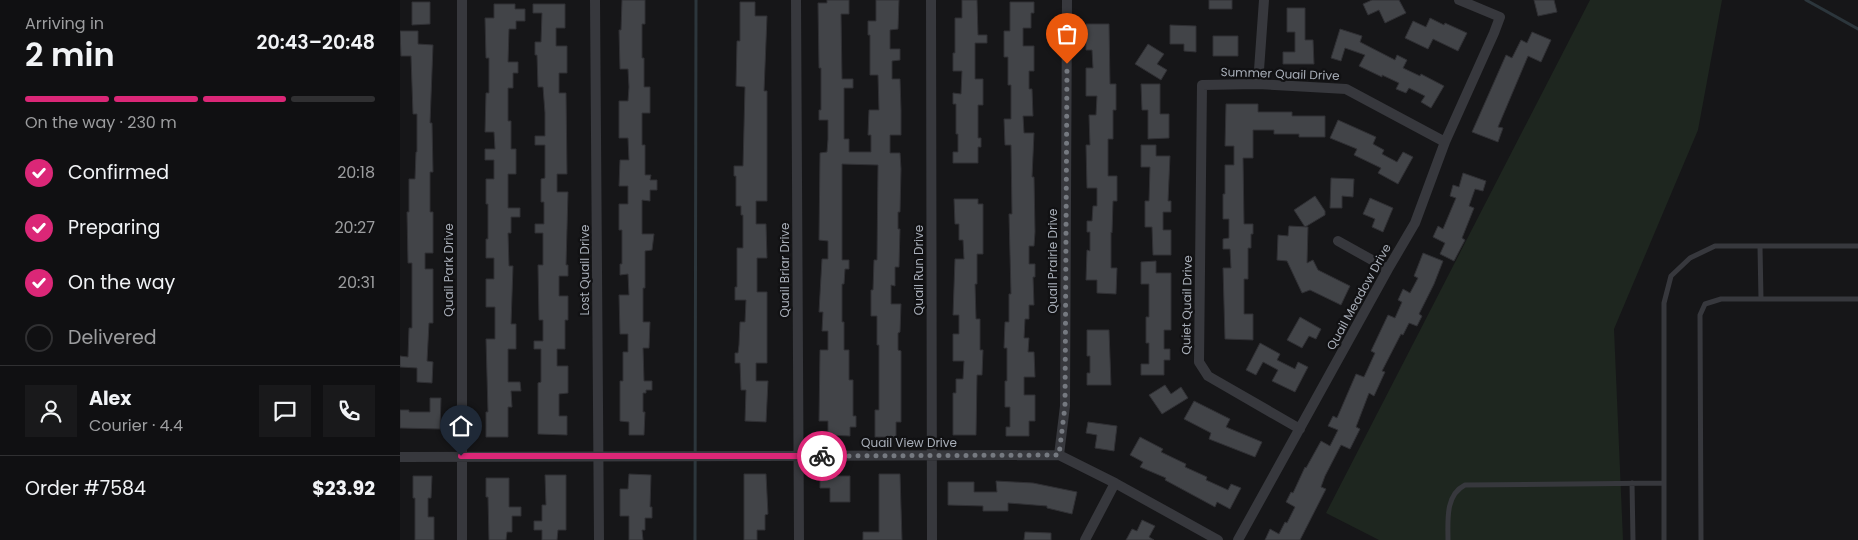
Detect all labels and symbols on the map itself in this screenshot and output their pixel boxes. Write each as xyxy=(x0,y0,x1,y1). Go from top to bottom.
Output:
pin xyxy=(1046,13,1088,64)
street label: Summer Quail Drive xyxy=(1220,63,1340,84)
street label: Quail Prairie Drive xyxy=(1044,208,1061,314)
street label: Quail Briar Drive xyxy=(776,222,793,318)
street label: Quail Park Drive xyxy=(440,223,457,317)
street label: Lost Quail Drive xyxy=(576,224,593,316)
street label: Quail Run Drive xyxy=(910,225,927,315)
street label: Quail Meadow Drive xyxy=(1322,241,1395,353)
street label: Quiet Quail Drive xyxy=(1177,255,1196,355)
pin xyxy=(440,405,482,456)
courier xyxy=(797,431,847,481)
street label: Quail View Drive xyxy=(861,434,957,451)

